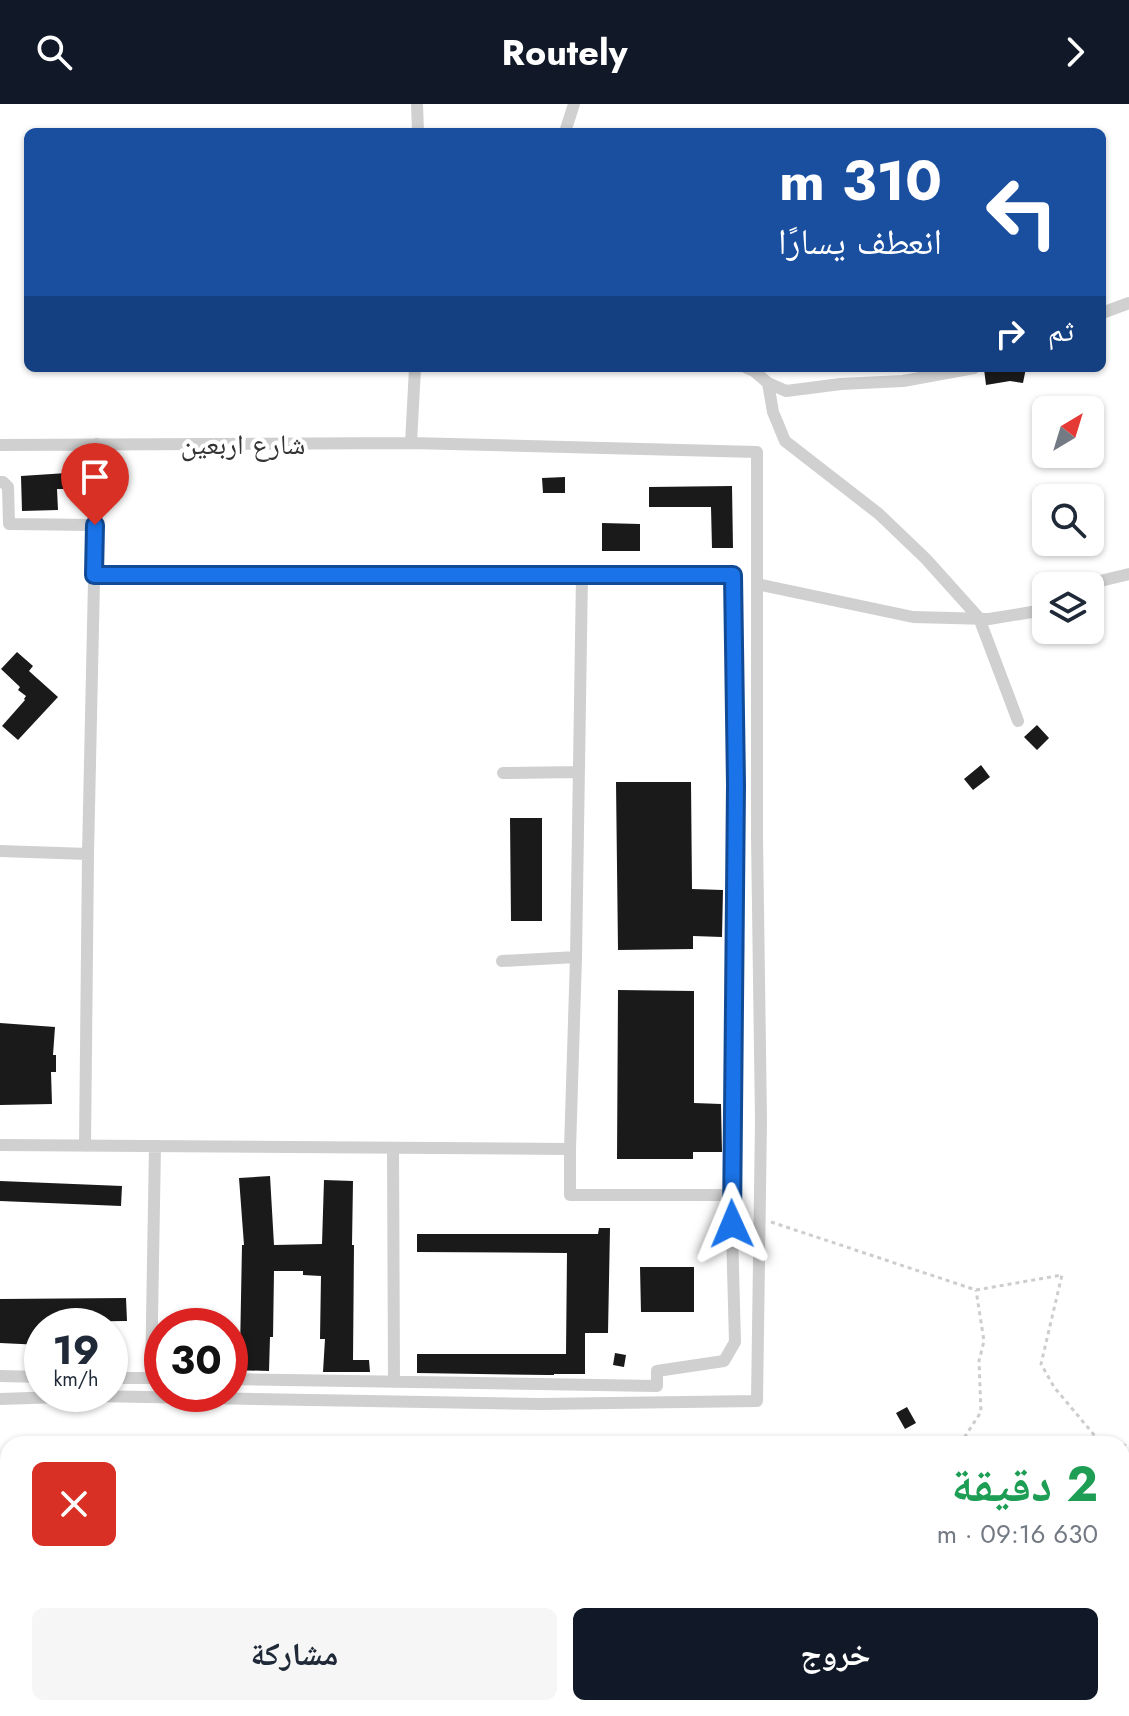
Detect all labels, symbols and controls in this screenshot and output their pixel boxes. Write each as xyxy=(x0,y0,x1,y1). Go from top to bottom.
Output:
text: Routely xyxy=(502,26,627,78)
icon: search xyxy=(32,30,76,74)
icon: forward xyxy=(1053,30,1097,74)
text: 310 m xyxy=(779,140,942,221)
icon: left xyxy=(970,160,1074,264)
text: انعطف يسارًا xyxy=(778,215,942,267)
text: ثم xyxy=(1048,309,1074,352)
icon: right xyxy=(988,312,1032,356)
north arrow xyxy=(1032,396,1104,468)
map controls xyxy=(1032,396,1104,644)
street label: شارع اربعين xyxy=(181,424,305,465)
pin xyxy=(61,443,129,525)
icon: arrive xyxy=(73,455,117,499)
button: search xyxy=(1032,484,1104,556)
button: layers xyxy=(1032,572,1104,644)
position arrow xyxy=(690,1182,774,1266)
speed limit sign: 30 xyxy=(144,1308,248,1412)
text: 19 xyxy=(52,1321,100,1379)
text: km/h xyxy=(53,1365,99,1394)
text: 2 دقيقة xyxy=(951,1450,1098,1519)
button: close xyxy=(32,1462,116,1546)
text: 630 m · 09:16 xyxy=(937,1515,1098,1553)
button: مشاركة xyxy=(32,1608,557,1700)
button: خروج xyxy=(573,1608,1098,1700)

